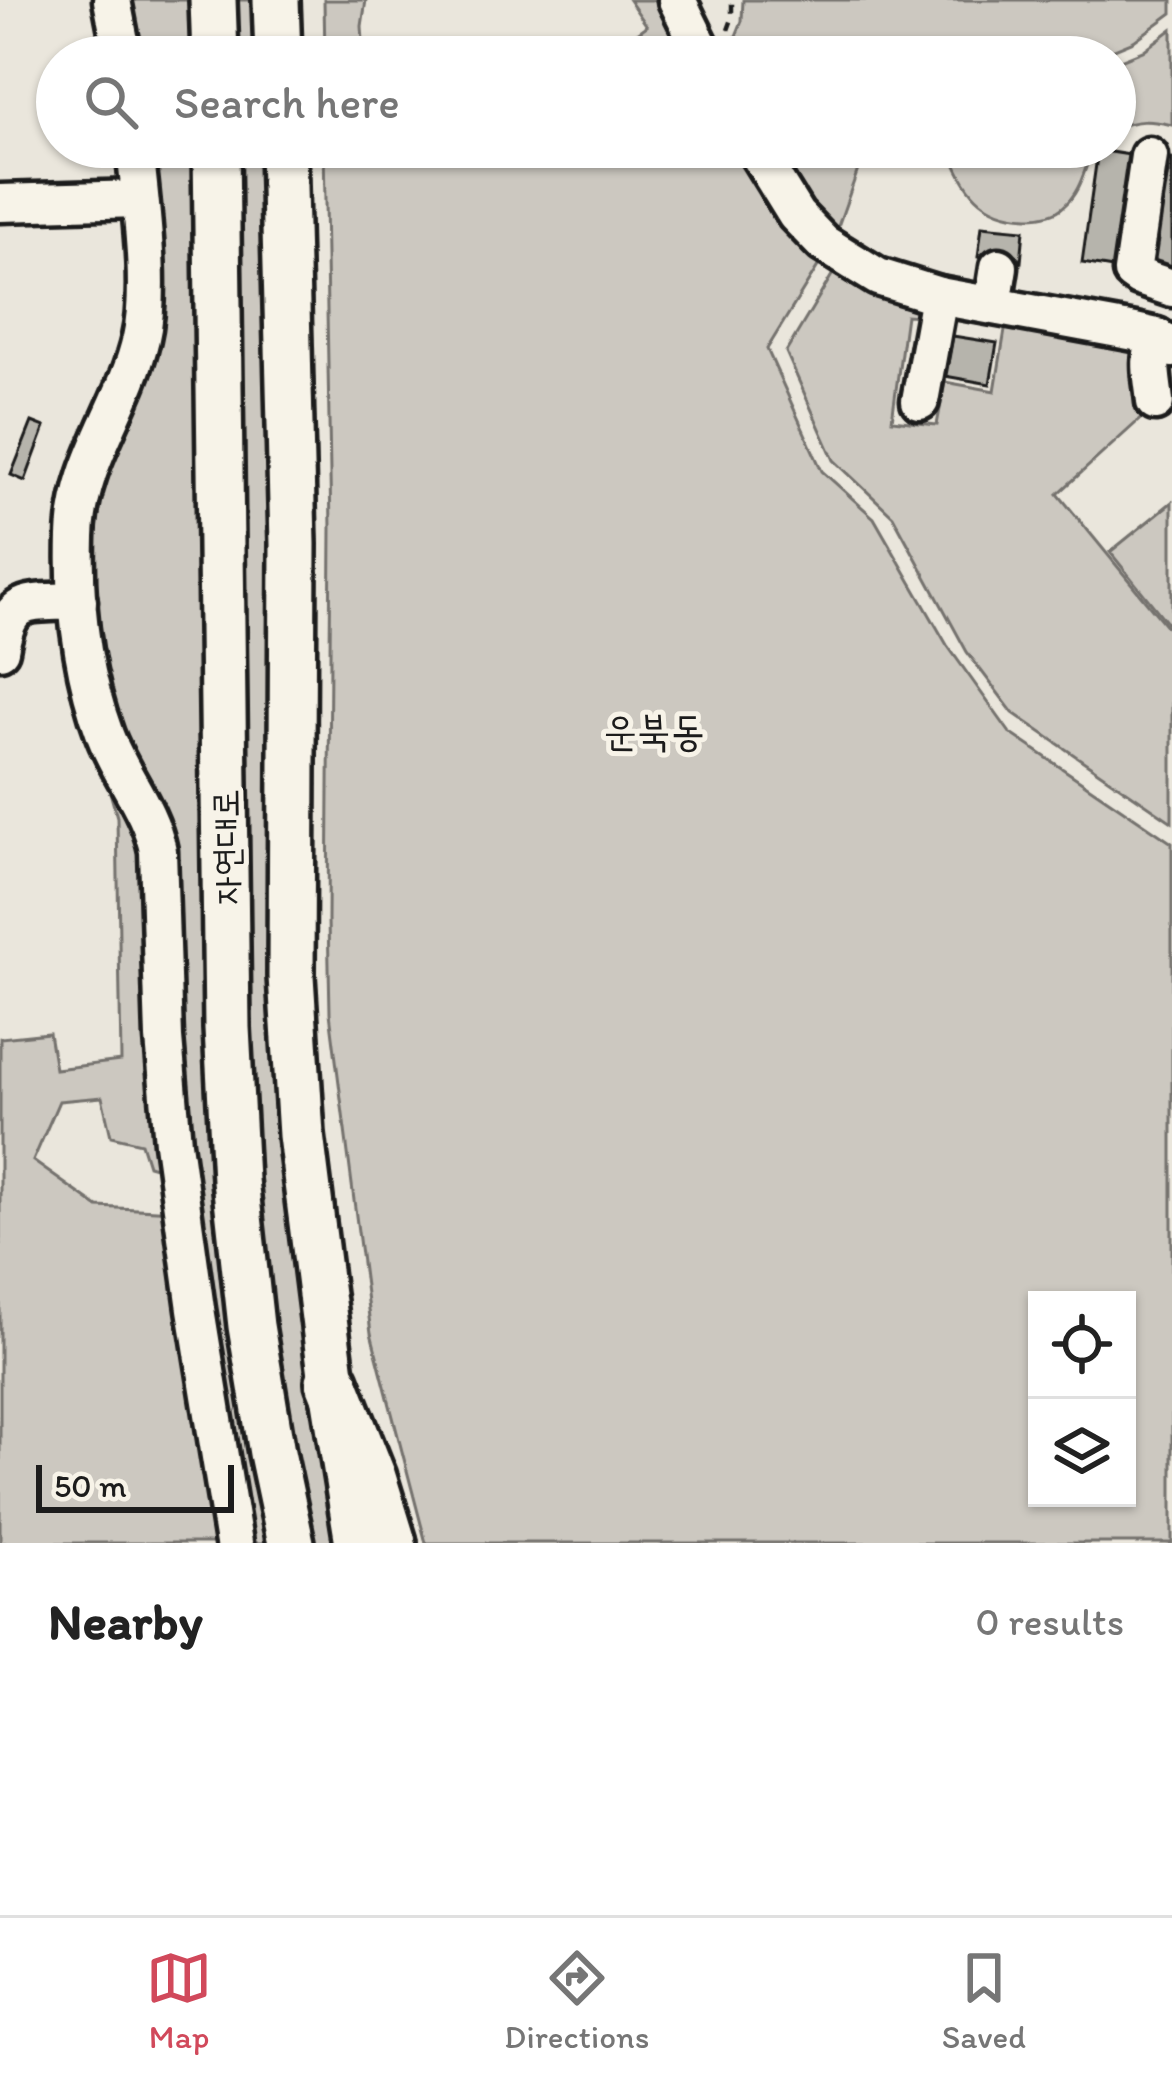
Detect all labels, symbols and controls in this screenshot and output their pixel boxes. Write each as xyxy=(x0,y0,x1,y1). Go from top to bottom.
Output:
search box xyxy=(36,36,1136,168)
icon: search xyxy=(78,69,144,135)
text: Search here xyxy=(174,75,400,129)
district label: 운북동 xyxy=(603,705,705,756)
street label: 자연대로 xyxy=(203,789,249,905)
map controls xyxy=(1028,1291,1136,1507)
button: locate xyxy=(1028,1291,1136,1399)
button: layers xyxy=(1028,1399,1136,1507)
scale bar xyxy=(36,1459,234,1512)
text: 50 m xyxy=(54,1466,127,1505)
text: Nearby xyxy=(48,1591,203,1652)
text: 0 results xyxy=(975,1598,1124,1645)
tab: Map xyxy=(146,1945,212,2056)
tab: Directions xyxy=(504,1945,649,2056)
tab: Saved xyxy=(942,1945,1026,2056)

